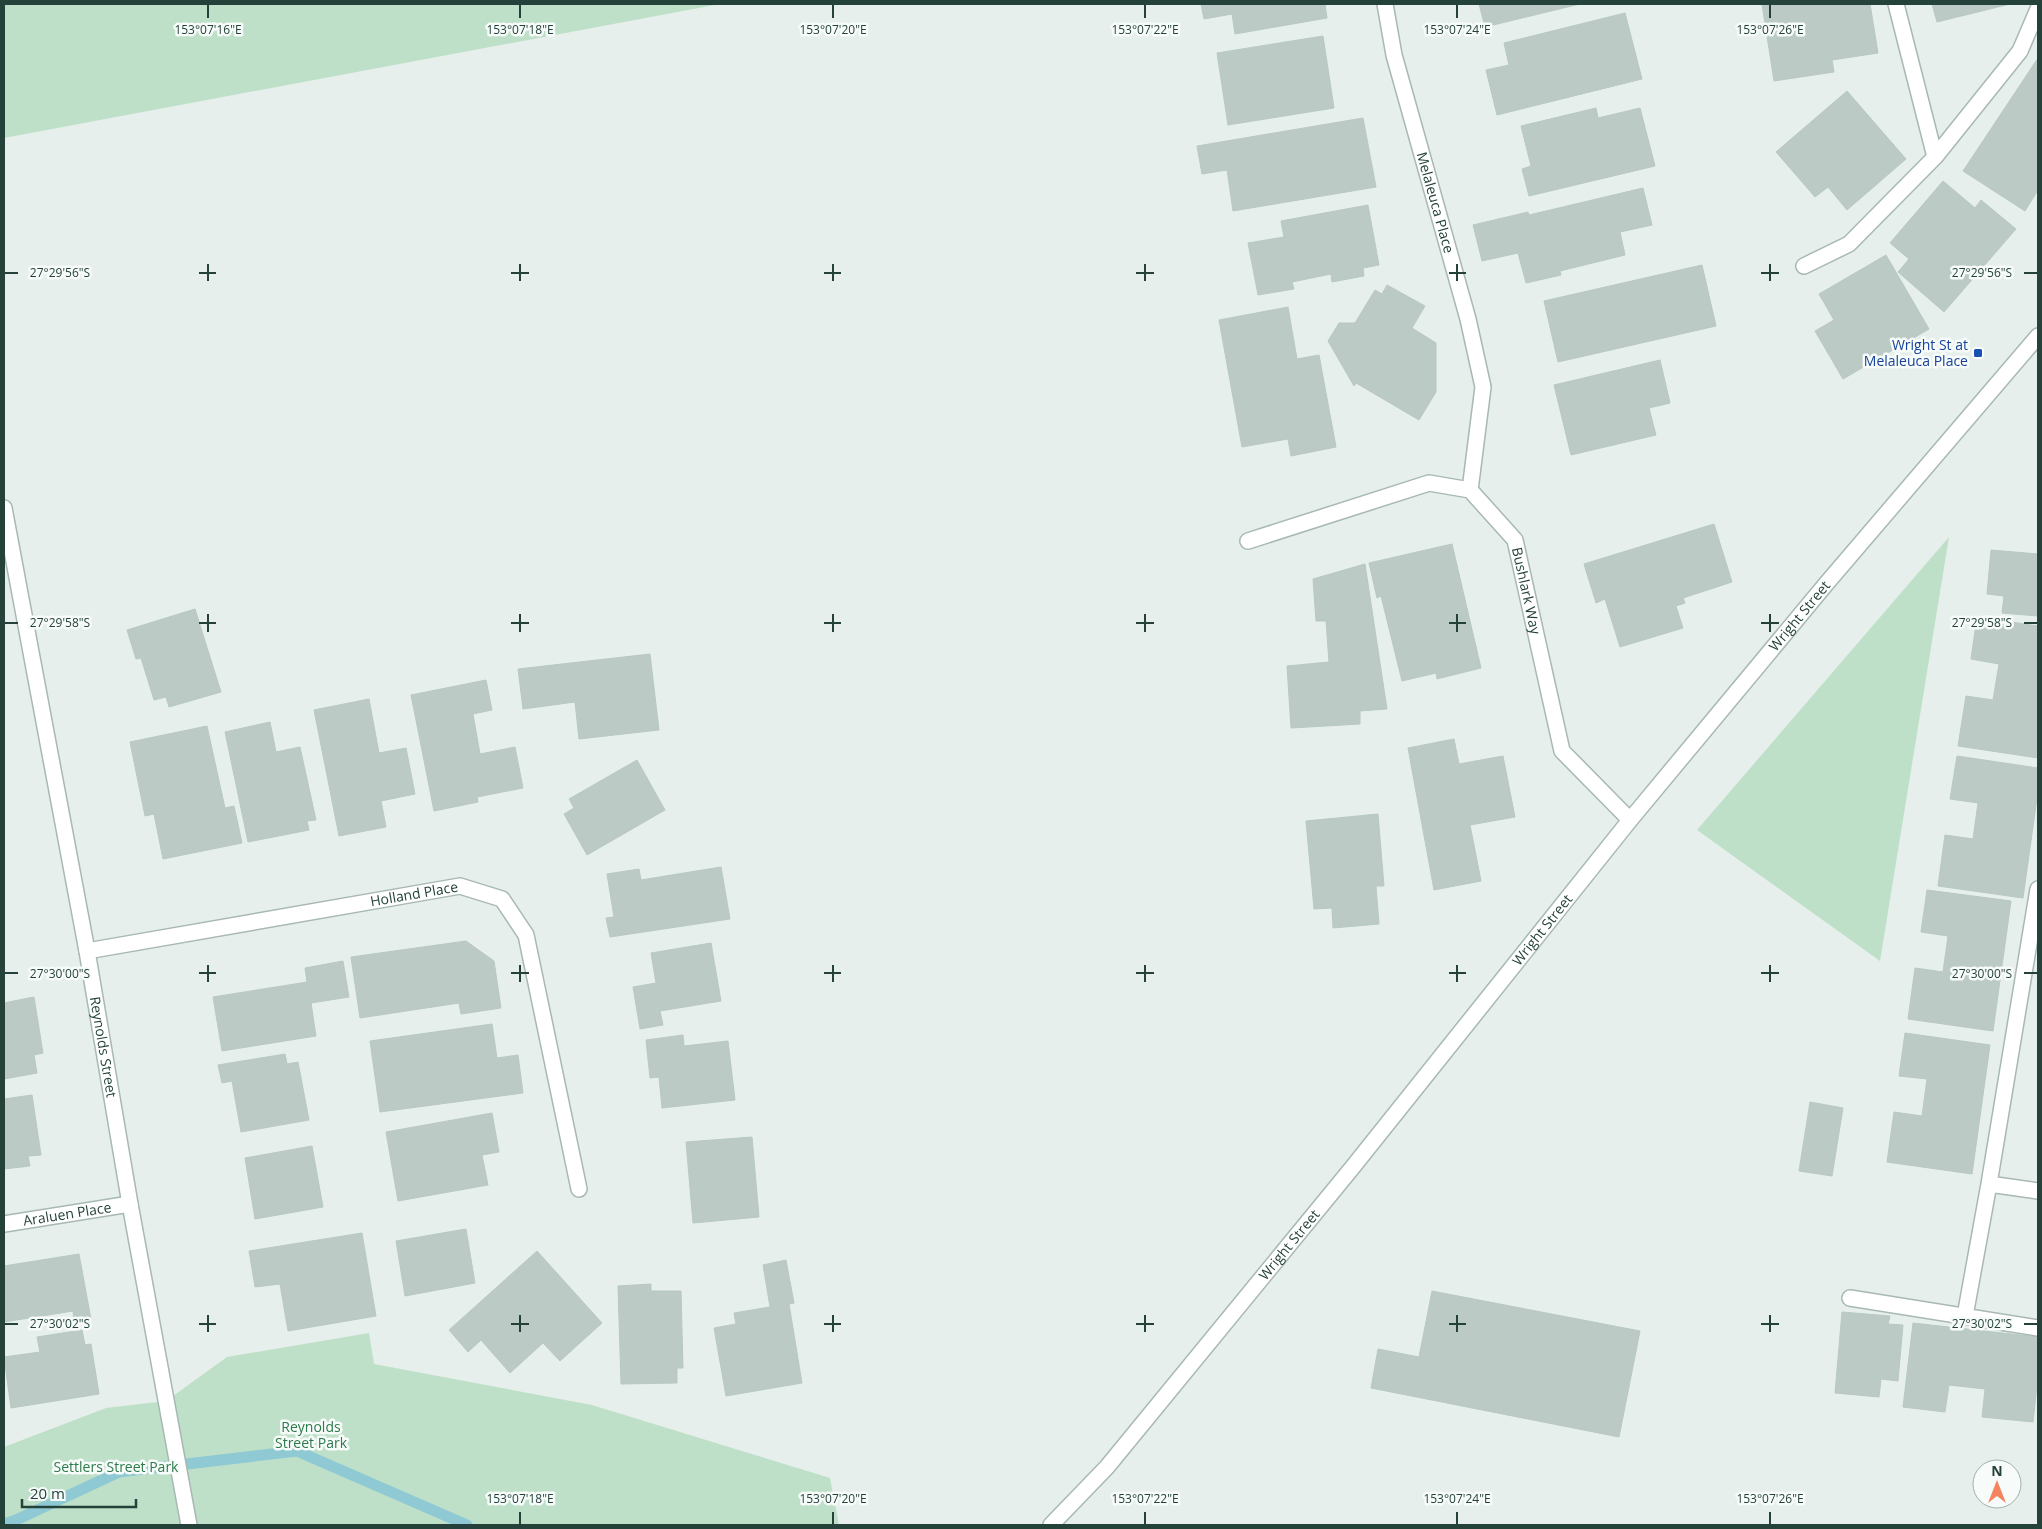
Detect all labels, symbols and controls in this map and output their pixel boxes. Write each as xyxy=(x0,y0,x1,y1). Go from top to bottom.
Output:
text: 153°07'16"E xyxy=(174,21,242,38)
text: 153°07'18"E xyxy=(486,21,554,38)
text: 153°07'20"E xyxy=(799,21,867,38)
text: 153°07'22"E xyxy=(1111,21,1179,38)
text: 153°07'24"E xyxy=(1423,21,1491,38)
text: 153°07'26"E xyxy=(1736,21,1804,38)
street label: Melaleuca Place xyxy=(1413,150,1459,255)
text: 27°29'56"S xyxy=(30,264,90,281)
text: 27°29'56"S xyxy=(1952,264,2012,281)
place label: Wright St at Melaleuca Place xyxy=(1864,335,1968,370)
marker: Wright St at Melaleuca Place xyxy=(1972,347,1984,359)
street label: Bushlark Way xyxy=(1508,545,1546,637)
street label: Wright Street xyxy=(1764,576,1834,655)
text: 27°29'58"S xyxy=(30,614,90,631)
text: 27°29'58"S xyxy=(1952,614,2012,631)
street label: Holland Place xyxy=(369,877,459,910)
street label: Wright Street xyxy=(1508,890,1576,969)
text: 27°30'00"S xyxy=(30,965,90,982)
text: 27°30'00"S xyxy=(1952,965,2012,982)
street label: Reynolds Street xyxy=(86,995,122,1099)
street label: Araluen Place xyxy=(22,1197,113,1230)
street label: Wright Street xyxy=(1254,1205,1323,1284)
text: 27°30'02"S xyxy=(30,1315,90,1332)
text: 27°30'02"S xyxy=(1952,1315,2012,1332)
park label: Reynolds Street Park xyxy=(275,1417,348,1452)
park label: Settlers Street Park xyxy=(54,1457,179,1476)
north arrow xyxy=(1972,1459,2022,1509)
text: N xyxy=(1991,1461,2003,1480)
scale bar xyxy=(22,1476,136,1508)
text: 20 m xyxy=(30,1483,65,1503)
text: 153°07'18"E xyxy=(486,1490,554,1507)
text: 153°07'20"E xyxy=(799,1490,867,1507)
text: 153°07'22"E xyxy=(1111,1490,1179,1507)
text: 153°07'24"E xyxy=(1423,1490,1491,1507)
text: 153°07'26"E xyxy=(1736,1490,1804,1507)

